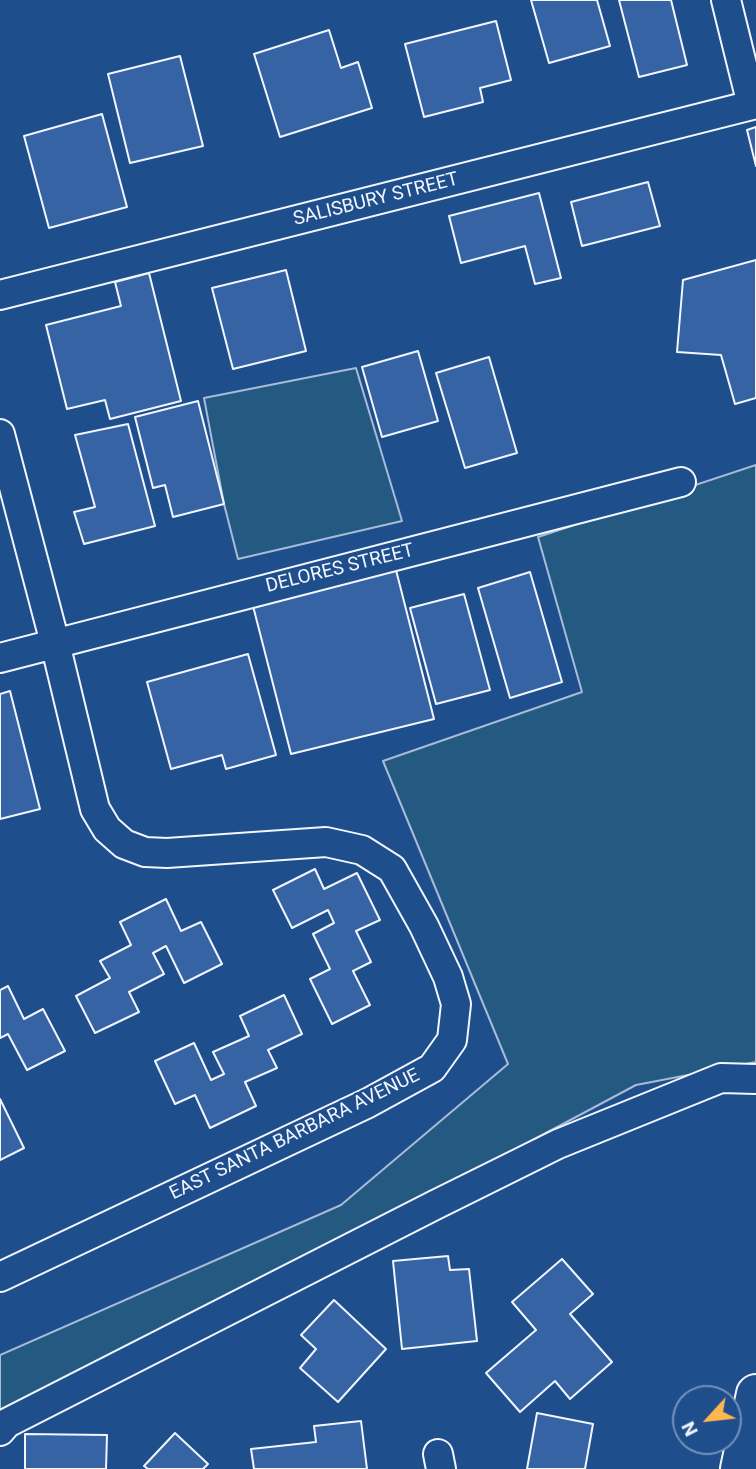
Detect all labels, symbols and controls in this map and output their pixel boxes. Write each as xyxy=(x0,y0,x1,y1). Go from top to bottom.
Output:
street label: SALISBURY STREET xyxy=(291,168,461,232)
street label: DELORES STREET xyxy=(264,540,416,598)
street label: EAST SANTA BARBARA AVENUE xyxy=(166,1064,424,1206)
north arrow xyxy=(672,1385,742,1455)
text: N xyxy=(676,1418,703,1440)

